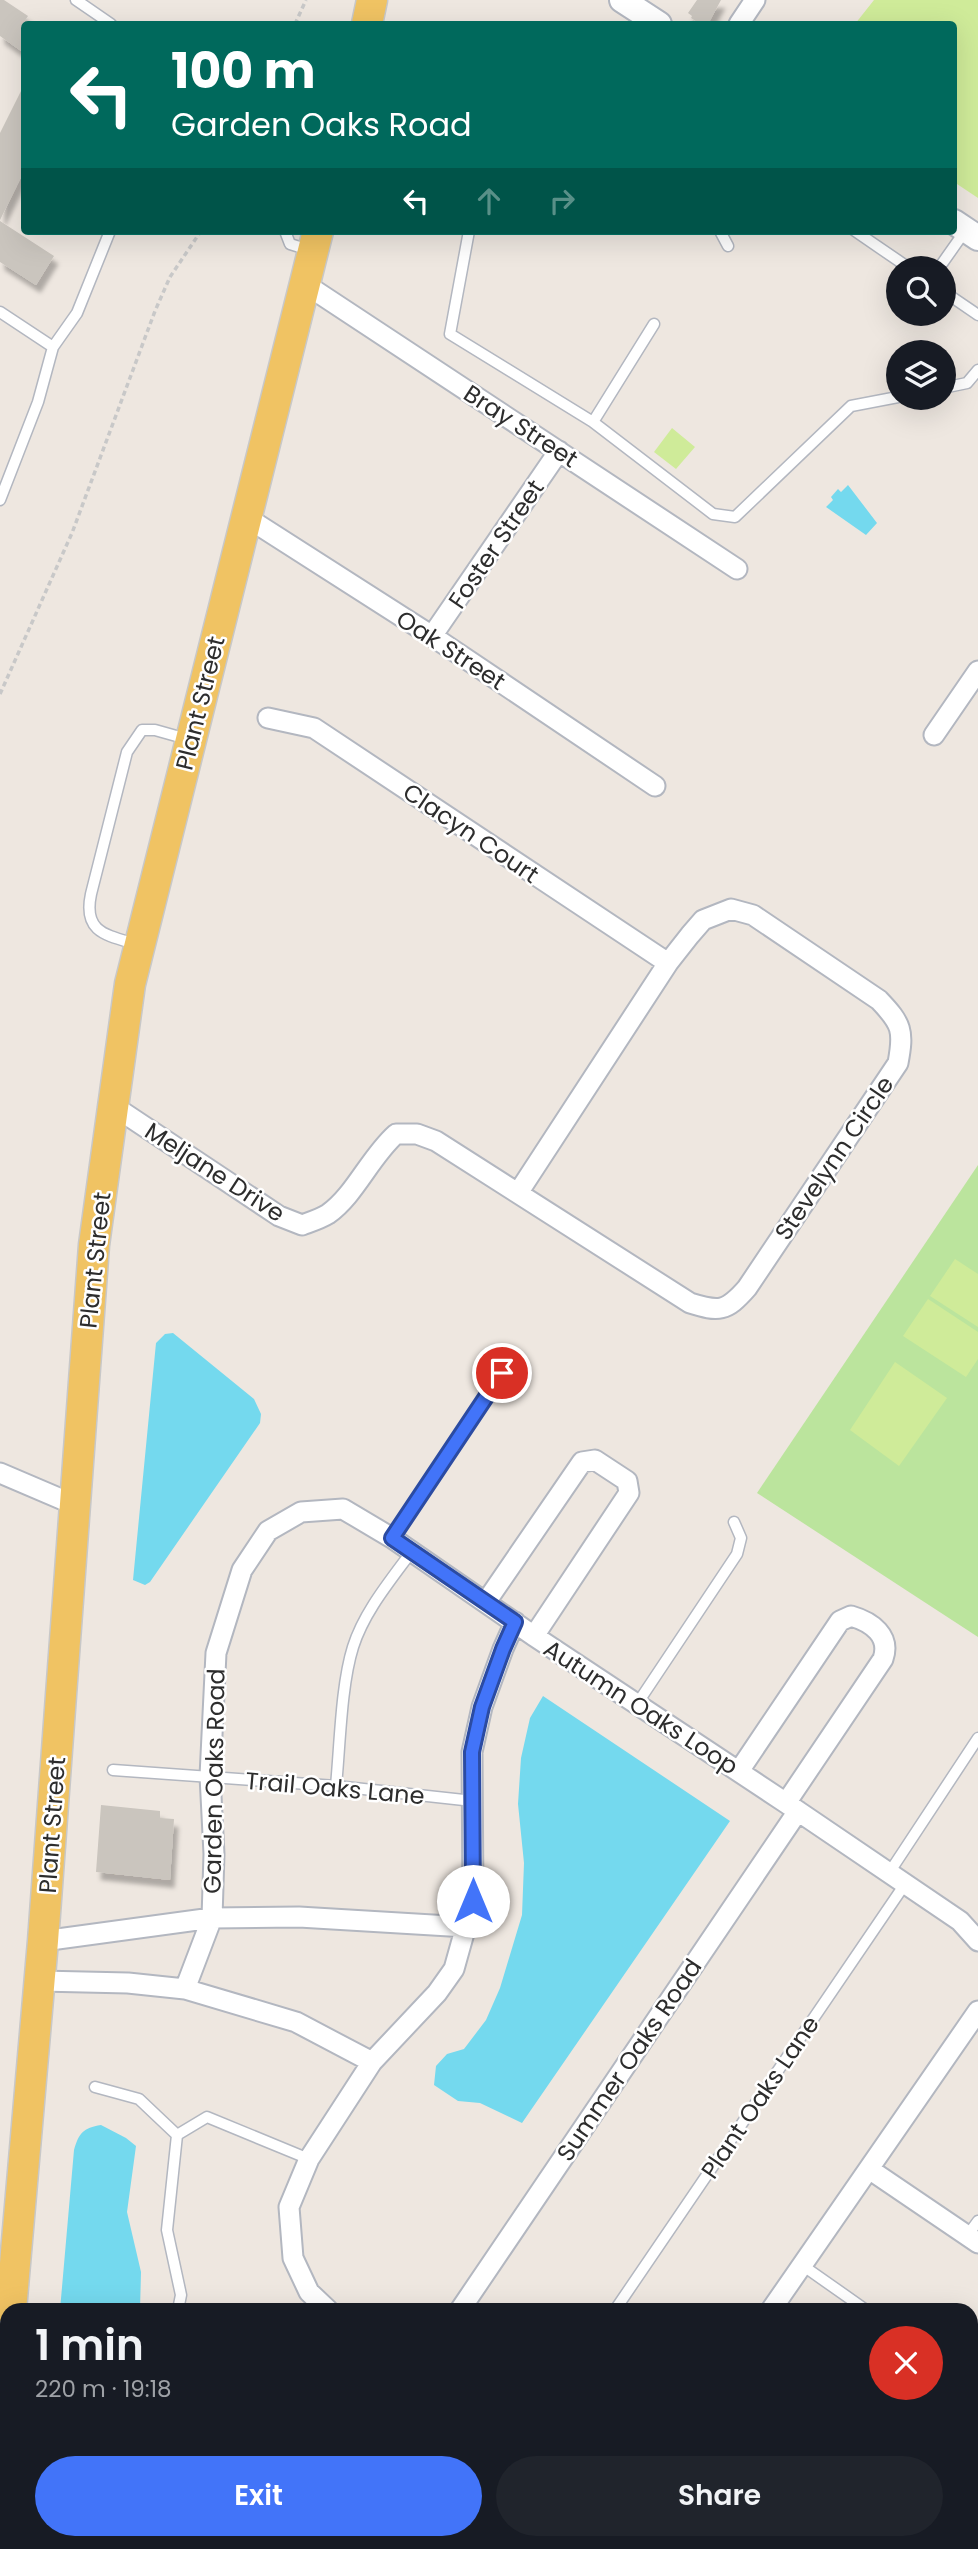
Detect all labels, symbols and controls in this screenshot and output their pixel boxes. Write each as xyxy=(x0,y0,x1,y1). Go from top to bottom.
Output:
text: 100 m xyxy=(171,37,316,105)
icon: left xyxy=(56,49,147,140)
text: Garden Oaks Road xyxy=(171,102,472,147)
icon: left xyxy=(397,182,435,220)
icon: ahead xyxy=(470,182,508,220)
icon: right xyxy=(543,182,581,220)
map controls xyxy=(886,256,956,410)
button: search xyxy=(886,256,956,326)
button: layers xyxy=(886,340,956,410)
street label: Bray Street xyxy=(457,377,585,475)
street label: Foster Street xyxy=(441,473,551,615)
street label: Oak Street xyxy=(390,602,512,698)
street label: Plant Street xyxy=(167,633,233,773)
street label: Clacyn Court xyxy=(397,775,545,891)
street label: Stevelynn Circle xyxy=(767,1069,901,1247)
street label: Meljane Drive xyxy=(139,1114,291,1230)
street label: Plant Street xyxy=(71,1190,119,1330)
pin xyxy=(472,1343,532,1403)
icon: arrive xyxy=(483,1354,521,1392)
street label: Autumn Oaks Loop xyxy=(537,1632,745,1782)
street label: Garden Oaks Road xyxy=(196,1668,232,1894)
street label: Plant Street xyxy=(31,1756,73,1894)
street label: Trail Oaks Lane xyxy=(244,1764,426,1812)
position arrow xyxy=(436,1864,510,1938)
street label: Summer Oaks Road xyxy=(549,1952,709,2168)
street label: Plant Oaks Lane xyxy=(693,2009,827,2185)
text: 1 min xyxy=(35,2316,144,2375)
button: close xyxy=(869,2326,943,2400)
text: 220 m · 19:18 xyxy=(35,2373,172,2405)
button: Exit xyxy=(35,2456,482,2536)
button: Share xyxy=(496,2456,943,2536)

